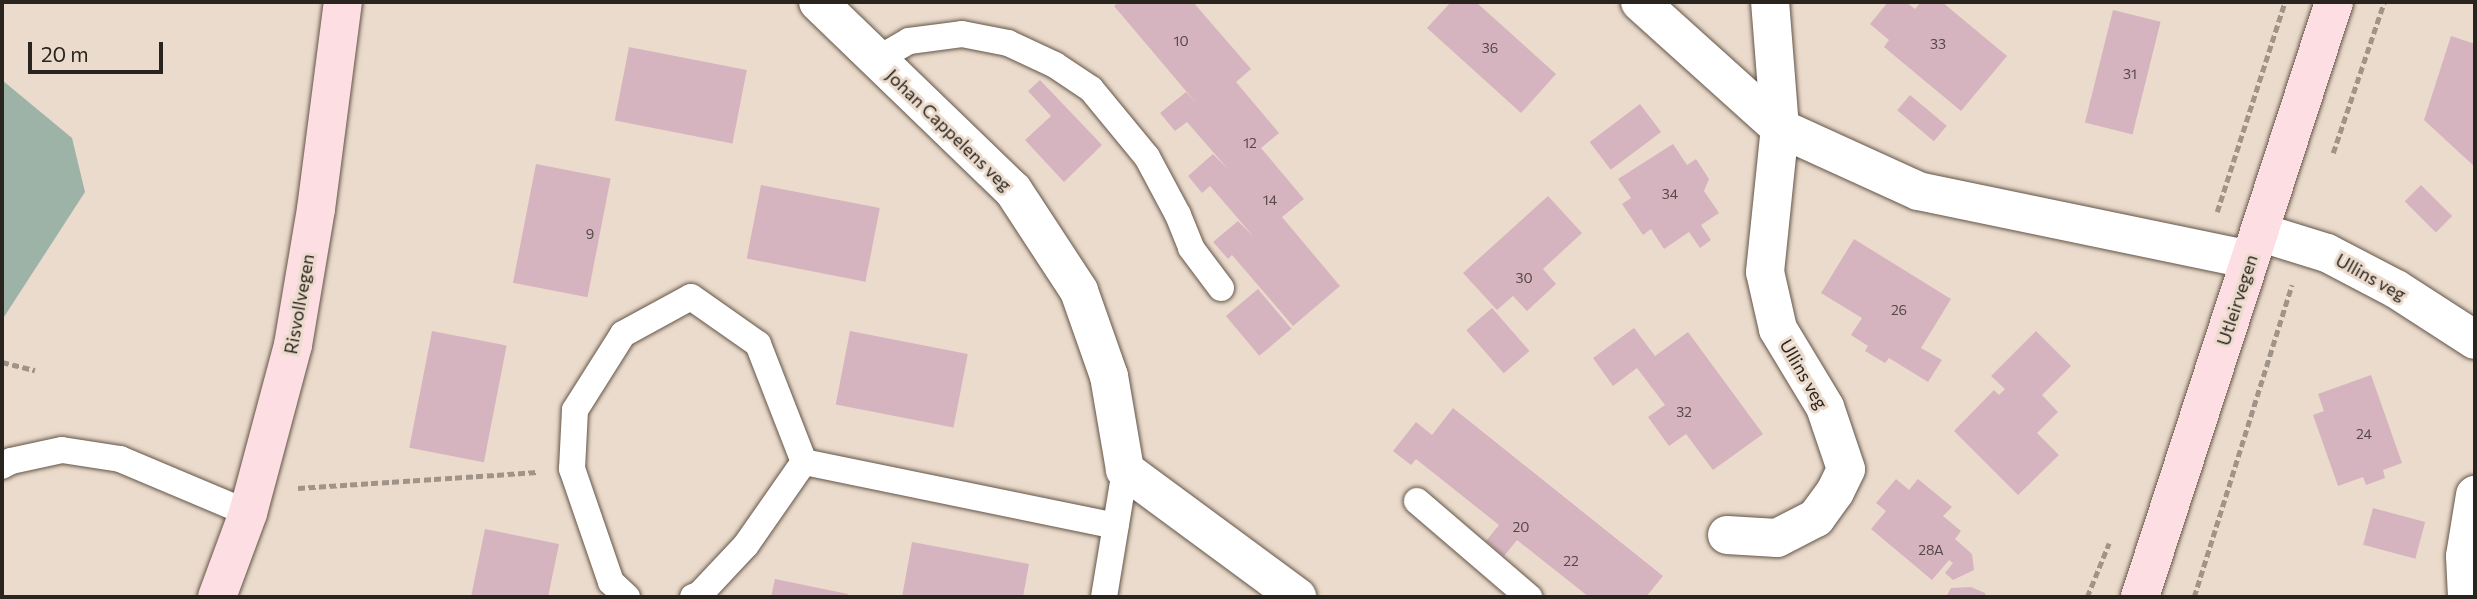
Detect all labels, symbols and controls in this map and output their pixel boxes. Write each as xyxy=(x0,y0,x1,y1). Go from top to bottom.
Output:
scale bar xyxy=(32,28,166,72)
house number: 10 xyxy=(1173,33,1189,49)
house number: 33 xyxy=(1930,36,1946,52)
house number: 36 xyxy=(1482,40,1498,56)
text: 20 m xyxy=(41,41,89,66)
street label: Johan Cappelens veg xyxy=(882,65,1016,195)
house number: 31 xyxy=(2123,66,2137,82)
house number: 12 xyxy=(1243,135,1257,151)
house number: 34 xyxy=(1662,186,1678,202)
house number: 14 xyxy=(1263,192,1277,208)
house number: 9 xyxy=(586,226,594,242)
street label: Ullins veg xyxy=(2332,249,2410,305)
street label: Risvollvegen xyxy=(280,252,318,356)
street label: Utleirvegen xyxy=(2212,252,2262,348)
house number: 30 xyxy=(1515,270,1533,286)
house number: 26 xyxy=(1891,302,1907,318)
street label: Ullins veg xyxy=(1775,335,1833,413)
house number: 32 xyxy=(1676,404,1692,420)
house number: 24 xyxy=(2356,426,2372,442)
house number: 20 xyxy=(1513,519,1529,535)
house number: 28A xyxy=(1918,542,1944,558)
house number: 22 xyxy=(1563,553,1579,569)

